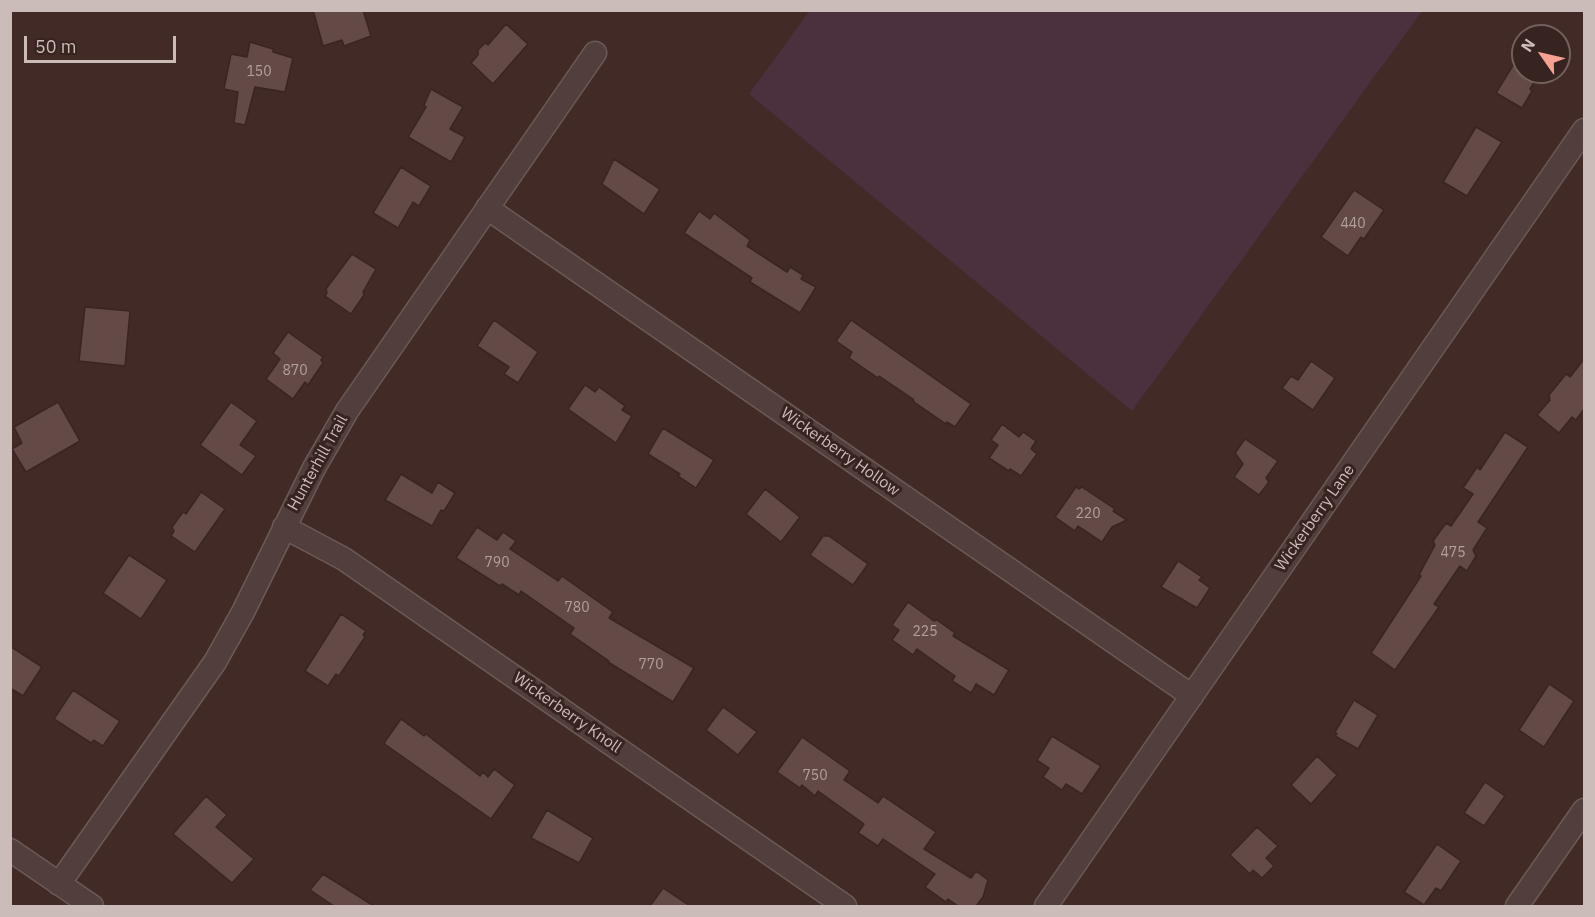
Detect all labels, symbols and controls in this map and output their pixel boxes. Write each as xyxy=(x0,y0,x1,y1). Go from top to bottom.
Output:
scale bar xyxy=(27,24,178,62)
north arrow xyxy=(1511,24,1571,84)
text: 50 m xyxy=(35,35,77,58)
text: N xyxy=(1516,35,1539,55)
house number: 150 xyxy=(246,64,272,80)
house number: 440 xyxy=(1340,216,1366,232)
house number: 870 xyxy=(282,363,308,379)
street label: Wickerberry Hollow xyxy=(777,404,903,500)
street label: Hunterhill Trail xyxy=(284,412,352,514)
street label: Wickerberry Lane xyxy=(1271,461,1359,575)
house number: 220 xyxy=(1075,506,1101,522)
house number: 475 xyxy=(1440,545,1466,561)
house number: 790 xyxy=(484,555,510,571)
house number: 780 xyxy=(564,600,590,616)
house number: 225 xyxy=(912,624,938,640)
house number: 770 xyxy=(638,657,664,673)
street label: Wickerberry Knoll xyxy=(509,669,625,757)
house number: 750 xyxy=(802,768,828,784)

